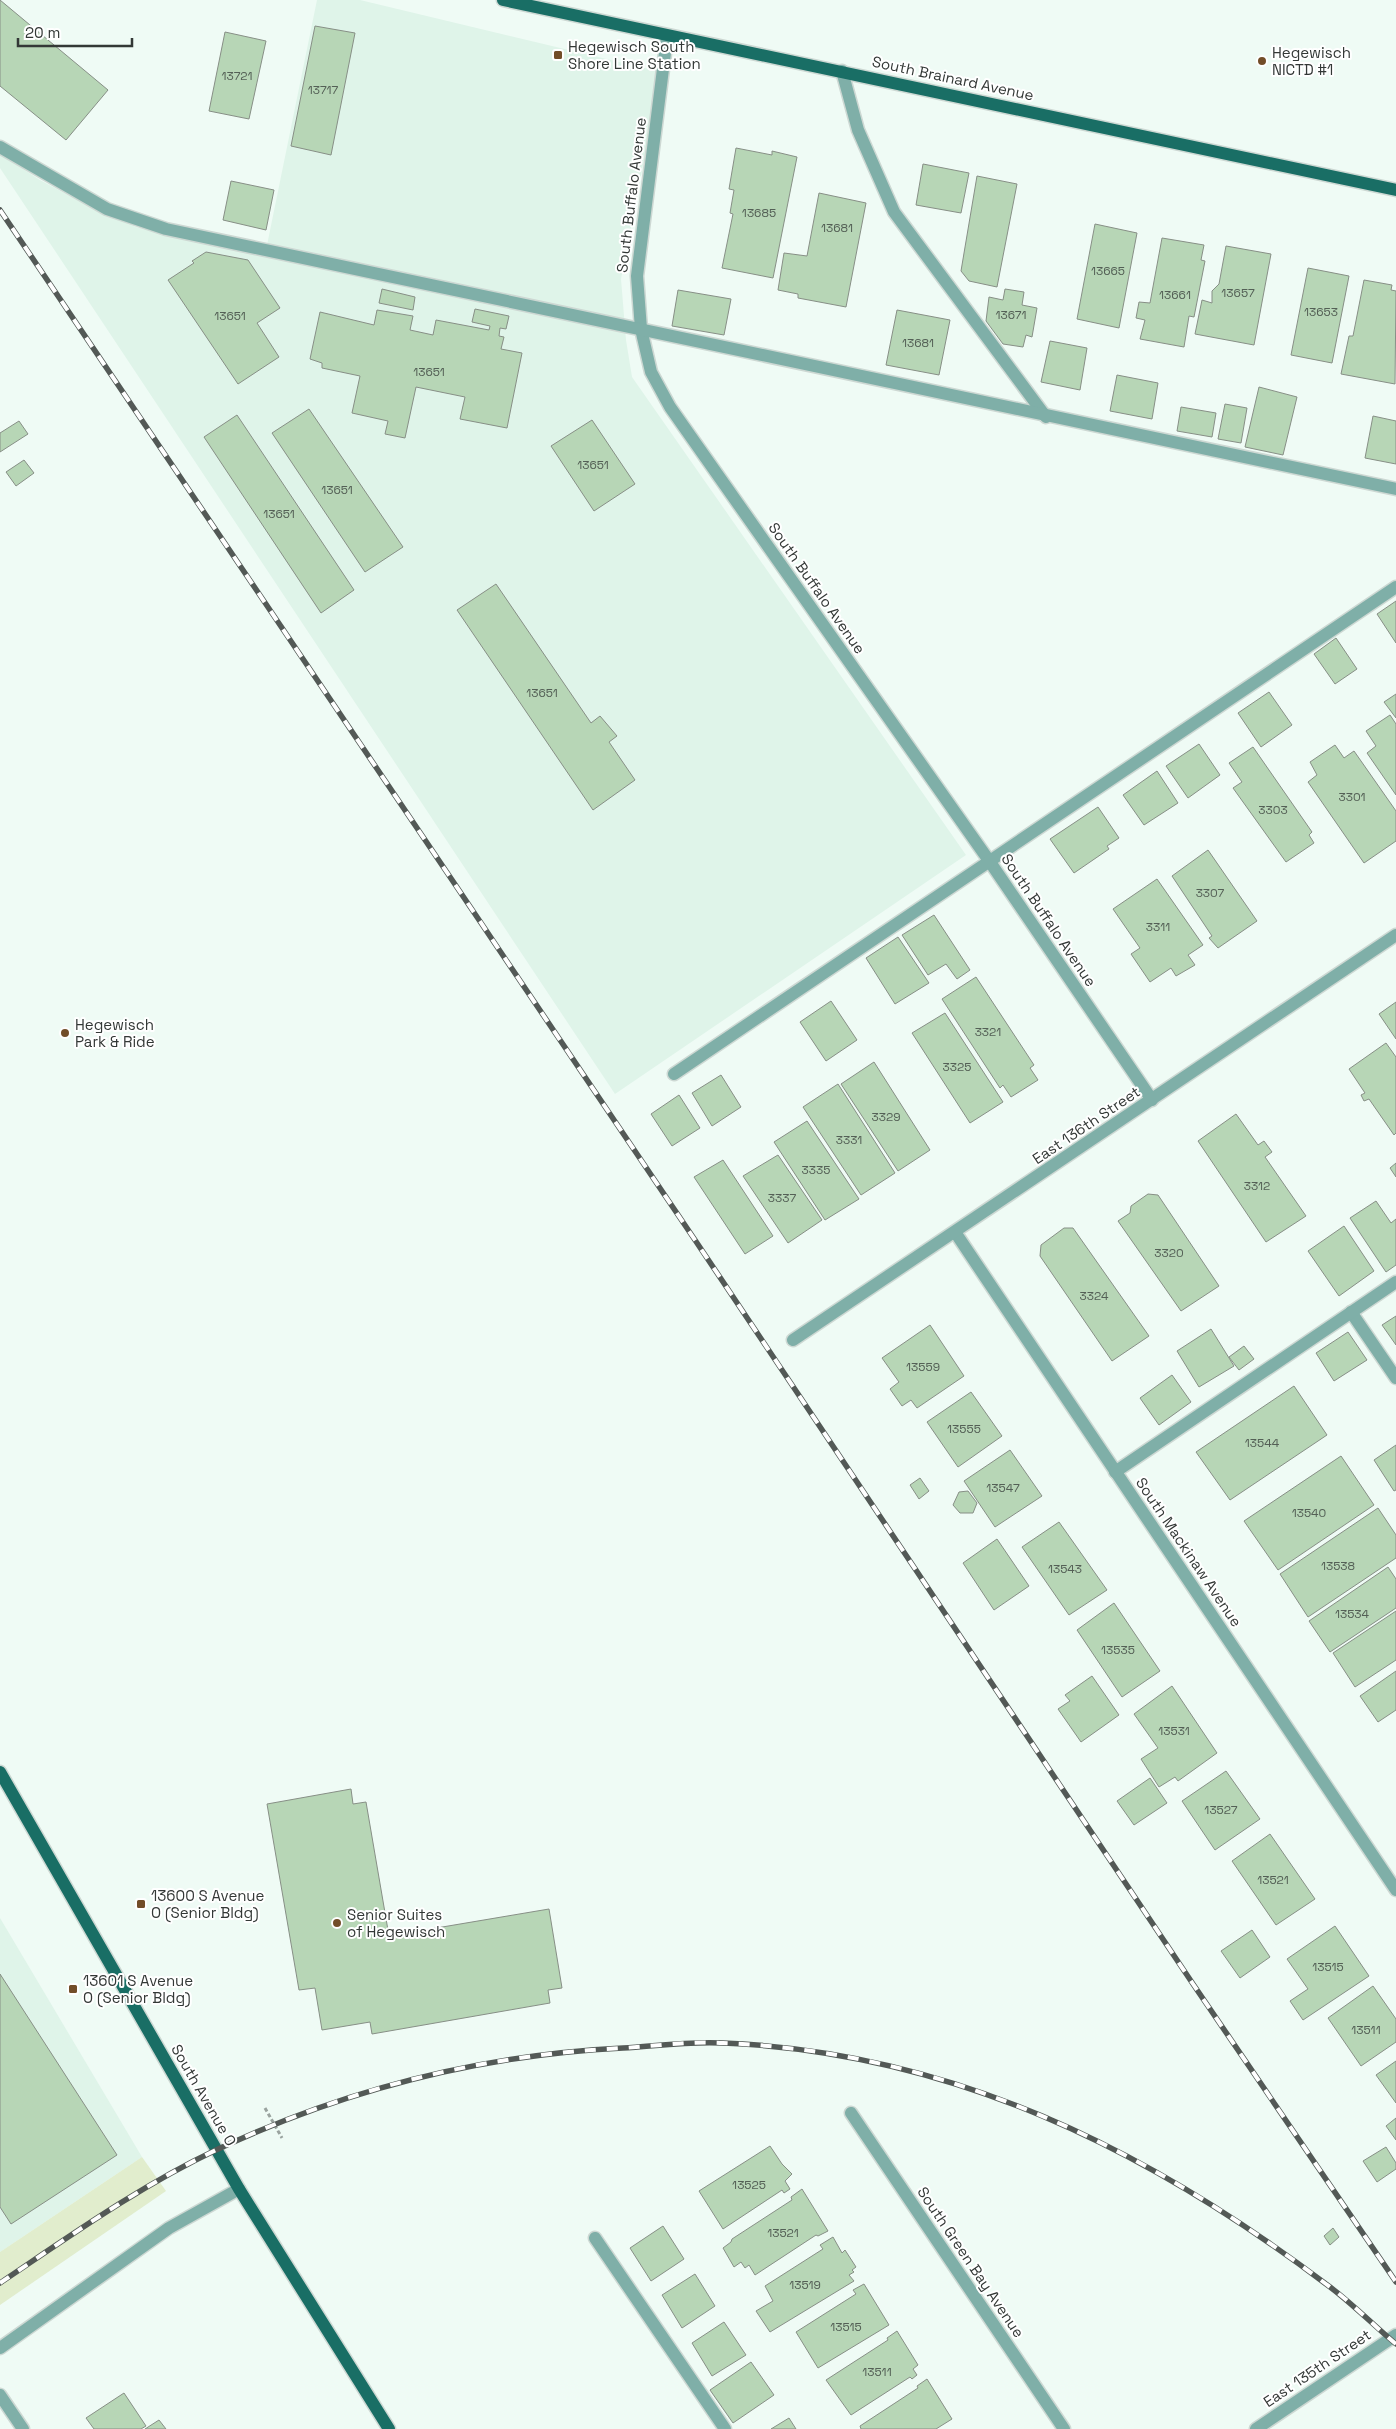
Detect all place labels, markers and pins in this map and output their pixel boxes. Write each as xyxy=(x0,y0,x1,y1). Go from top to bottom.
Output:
place label: Hegewisch South Shore Line Station xyxy=(568,37,701,73)
place label: Hegewisch NICTD #1 xyxy=(1272,43,1351,79)
marker: Hegewisch South Shore Line Station xyxy=(552,49,564,61)
marker: Hegewisch NICTD #1 xyxy=(1256,55,1268,67)
place label: Hegewisch Park & Ride xyxy=(75,1015,155,1051)
marker: Hegewisch Park & Ride xyxy=(59,1027,71,1039)
place label: 13600 S Avenue O (Senior Bldg) xyxy=(151,1886,265,1923)
marker: 13600 S Avenue O (Senior Bldg) xyxy=(135,1898,147,1910)
place label: Senior Suites of Hegewisch xyxy=(347,1905,445,1941)
marker: Senior Suites of Hegewisch xyxy=(331,1917,343,1929)
place label: 13601 S Avenue O (Senior Bldg) xyxy=(83,1971,193,2008)
marker: 13601 S Avenue O (Senior Bldg) xyxy=(67,1983,79,1995)

